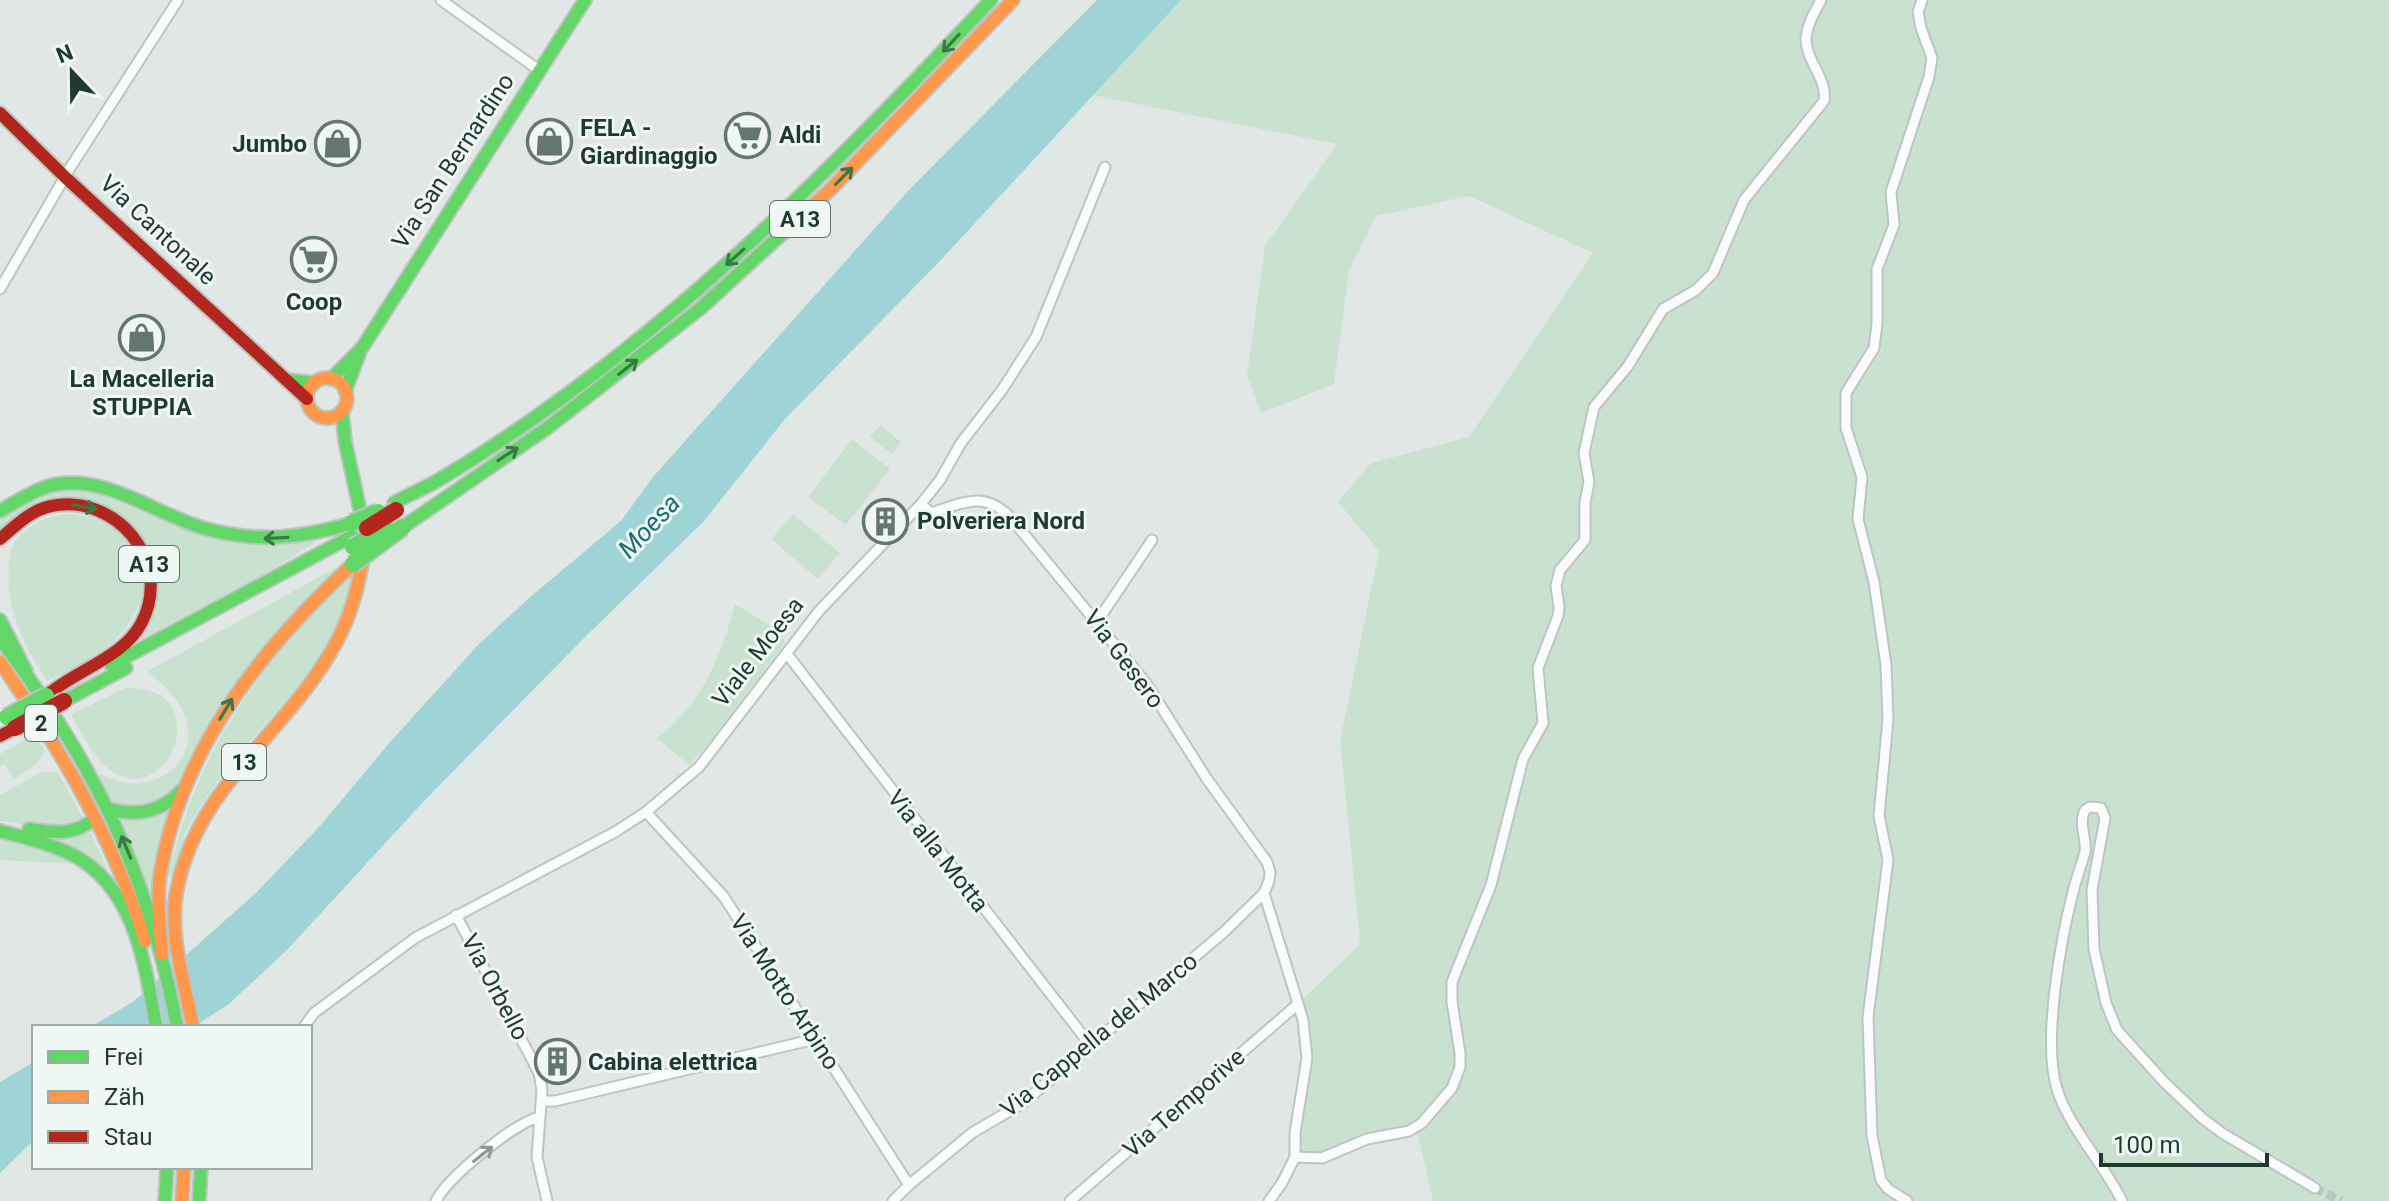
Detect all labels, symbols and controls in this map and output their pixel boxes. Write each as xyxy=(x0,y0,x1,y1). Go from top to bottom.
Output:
north arrow xyxy=(32,32,112,112)
one-way arrow xyxy=(942,33,961,53)
text: N xyxy=(53,39,77,68)
street label: Via San Bernardino xyxy=(386,68,520,254)
supermarket icon: Aldi xyxy=(724,111,772,159)
place label: FELA - Giardinaggio xyxy=(580,114,718,170)
shop icon: FELA - Giardinaggio xyxy=(525,118,573,166)
shop icon: Jumbo xyxy=(314,120,362,168)
place label: Aldi xyxy=(779,121,821,149)
place label: Jumbo xyxy=(232,130,307,158)
one-way arrow xyxy=(834,167,853,186)
street label: Via Cantonale xyxy=(94,169,222,291)
road number: A13 xyxy=(770,201,830,237)
supermarket icon: Coop xyxy=(290,236,338,284)
one-way arrow xyxy=(725,248,745,266)
place label: Coop xyxy=(286,288,342,316)
shop icon: La Macelleria STUPPIA xyxy=(118,313,166,361)
one-way arrow xyxy=(617,358,638,375)
place label: La Macelleria STUPPIA xyxy=(70,365,215,421)
one-way arrow xyxy=(497,446,519,462)
water label: Moesa xyxy=(612,488,686,564)
building icon: Polveriera Nord xyxy=(862,497,910,545)
one-way arrow xyxy=(72,500,98,515)
place label: Polveriera Nord xyxy=(917,507,1085,535)
one-way arrow xyxy=(263,531,290,546)
road number: A13 xyxy=(119,546,179,582)
street label: Viale Moesa xyxy=(706,592,810,712)
street label: Via Gesero xyxy=(1078,604,1170,714)
one-way arrow xyxy=(218,699,235,721)
road number: 2 xyxy=(25,705,57,741)
road number: 13 xyxy=(222,744,266,780)
street label: Via alla Motta xyxy=(882,784,994,918)
one-way arrow xyxy=(117,835,132,860)
street label: Via Motto Arbino xyxy=(724,909,846,1075)
street label: Via Orbello xyxy=(455,929,535,1045)
street label: Via Cappella del Marco xyxy=(995,947,1203,1123)
legend xyxy=(32,1025,312,1169)
building icon: Cabina elettrica xyxy=(533,1038,581,1086)
text: Frei xyxy=(104,1043,143,1071)
street label: Via Temporive xyxy=(1117,1043,1251,1163)
place label: Cabina elettrica xyxy=(588,1048,758,1076)
text: Zäh xyxy=(104,1083,145,1111)
scale bar xyxy=(2101,1117,2267,1167)
text: Stau xyxy=(104,1123,152,1151)
text: 100 m xyxy=(2113,1131,2180,1159)
one-way arrow xyxy=(472,1145,493,1162)

